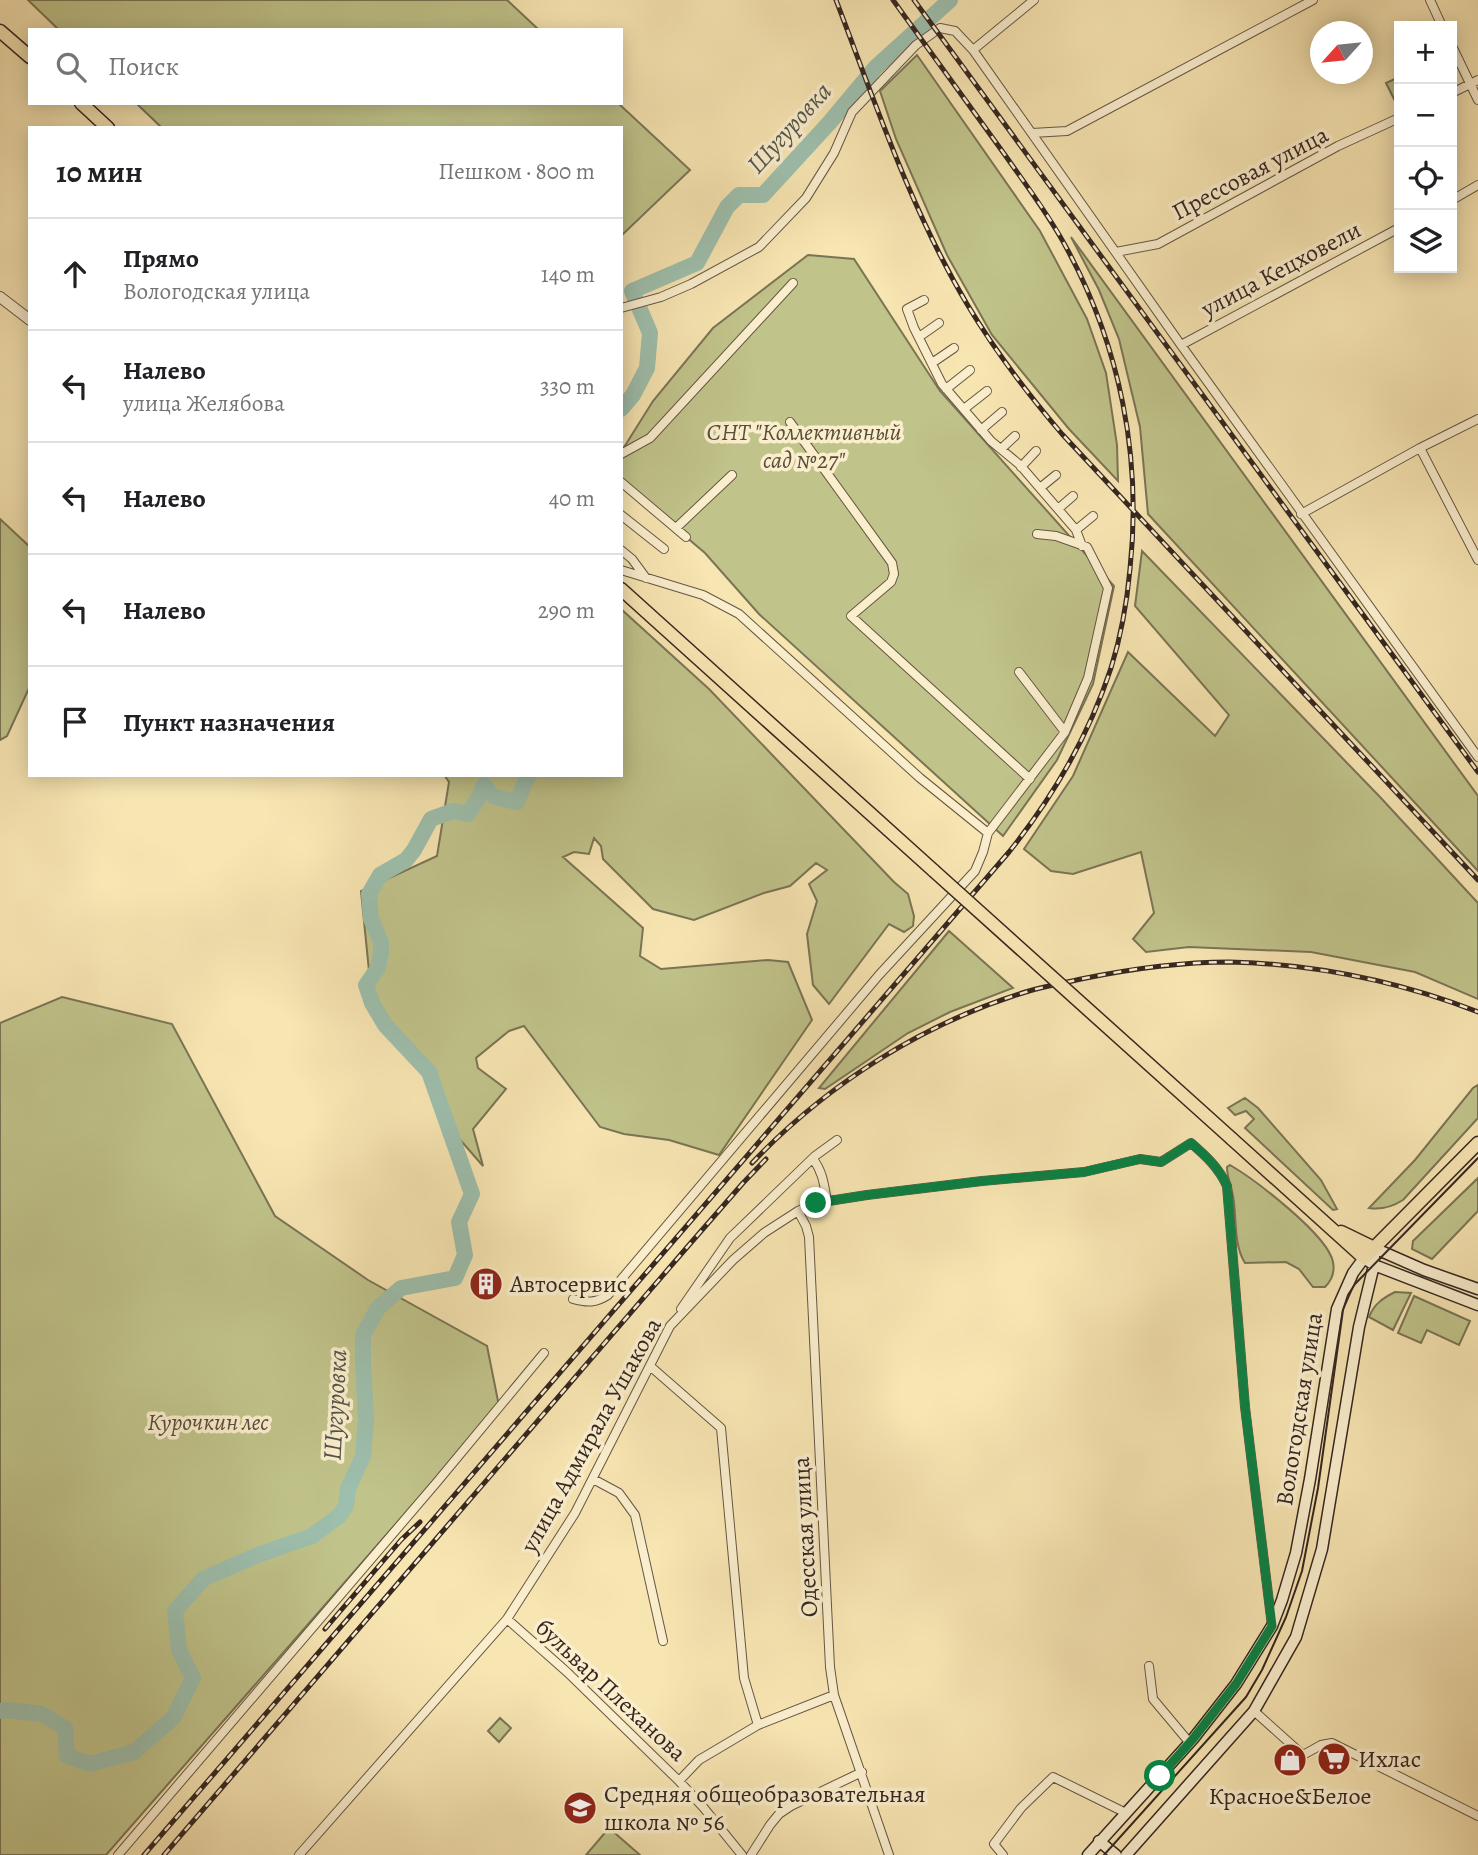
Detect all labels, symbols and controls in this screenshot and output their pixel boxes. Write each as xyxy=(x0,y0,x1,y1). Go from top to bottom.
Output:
north arrow xyxy=(1310,21,1373,84)
map controls xyxy=(1394,21,1457,273)
button: + xyxy=(1394,21,1457,84)
search box xyxy=(28,28,623,105)
icon: search xyxy=(52,48,90,86)
text: Поиск xyxy=(108,49,179,84)
water label: Шугуровка xyxy=(739,75,839,181)
button: − xyxy=(1394,84,1457,147)
street label: Прессовая улица xyxy=(1166,118,1334,228)
button: locate xyxy=(1394,147,1457,210)
text: 10 мин xyxy=(56,152,143,192)
text: Пешком · 800 m xyxy=(438,156,595,187)
button: layers xyxy=(1394,210,1457,273)
street label: улица Кецховели xyxy=(1195,213,1367,325)
text: Прямо xyxy=(123,241,199,276)
icon: ahead xyxy=(56,255,94,293)
text: 140 m xyxy=(541,259,595,290)
text: Вологодская улица xyxy=(123,276,310,307)
text: Налево xyxy=(123,353,206,388)
icon: left xyxy=(56,367,94,405)
text: 330 m xyxy=(540,371,595,402)
text: улица Желябова xyxy=(123,388,285,419)
park label: СНТ "Коллективный сад №27" xyxy=(707,416,901,476)
icon: left xyxy=(56,479,94,517)
text: Налево xyxy=(123,481,206,516)
text: 40 m xyxy=(549,483,595,514)
icon: left xyxy=(56,591,94,629)
text: Налево xyxy=(123,593,206,628)
text: 290 m xyxy=(538,595,595,626)
icon: arrive xyxy=(56,703,94,741)
text: Пункт назначения xyxy=(123,705,335,740)
route end xyxy=(800,1187,831,1218)
building icon: Автосервис xyxy=(467,1265,505,1303)
place label: Автосервис xyxy=(509,1268,627,1300)
street label: Вологодская улица xyxy=(1268,1310,1330,1508)
street label: улица Адмирала Ушакова xyxy=(513,1312,669,1559)
water label: Шугуровка xyxy=(315,1348,355,1462)
park label: Курочкин лес xyxy=(147,1406,269,1438)
street label: Одесская улица xyxy=(785,1456,825,1618)
street label: бульвар Плеханова xyxy=(529,1612,693,1768)
supermarket icon: Ихлас xyxy=(1315,1740,1353,1778)
shop icon: Красное&Белое xyxy=(1271,1741,1309,1779)
place label: Ихлас xyxy=(1358,1743,1421,1775)
route start xyxy=(1144,1760,1175,1791)
place label: Средняя общеобразовательная школа № 56 xyxy=(604,1778,926,1838)
place label: Красное&Белое xyxy=(1208,1780,1372,1812)
school or university icon: Средняя общеобразовательная школа № 56 xyxy=(561,1789,599,1827)

